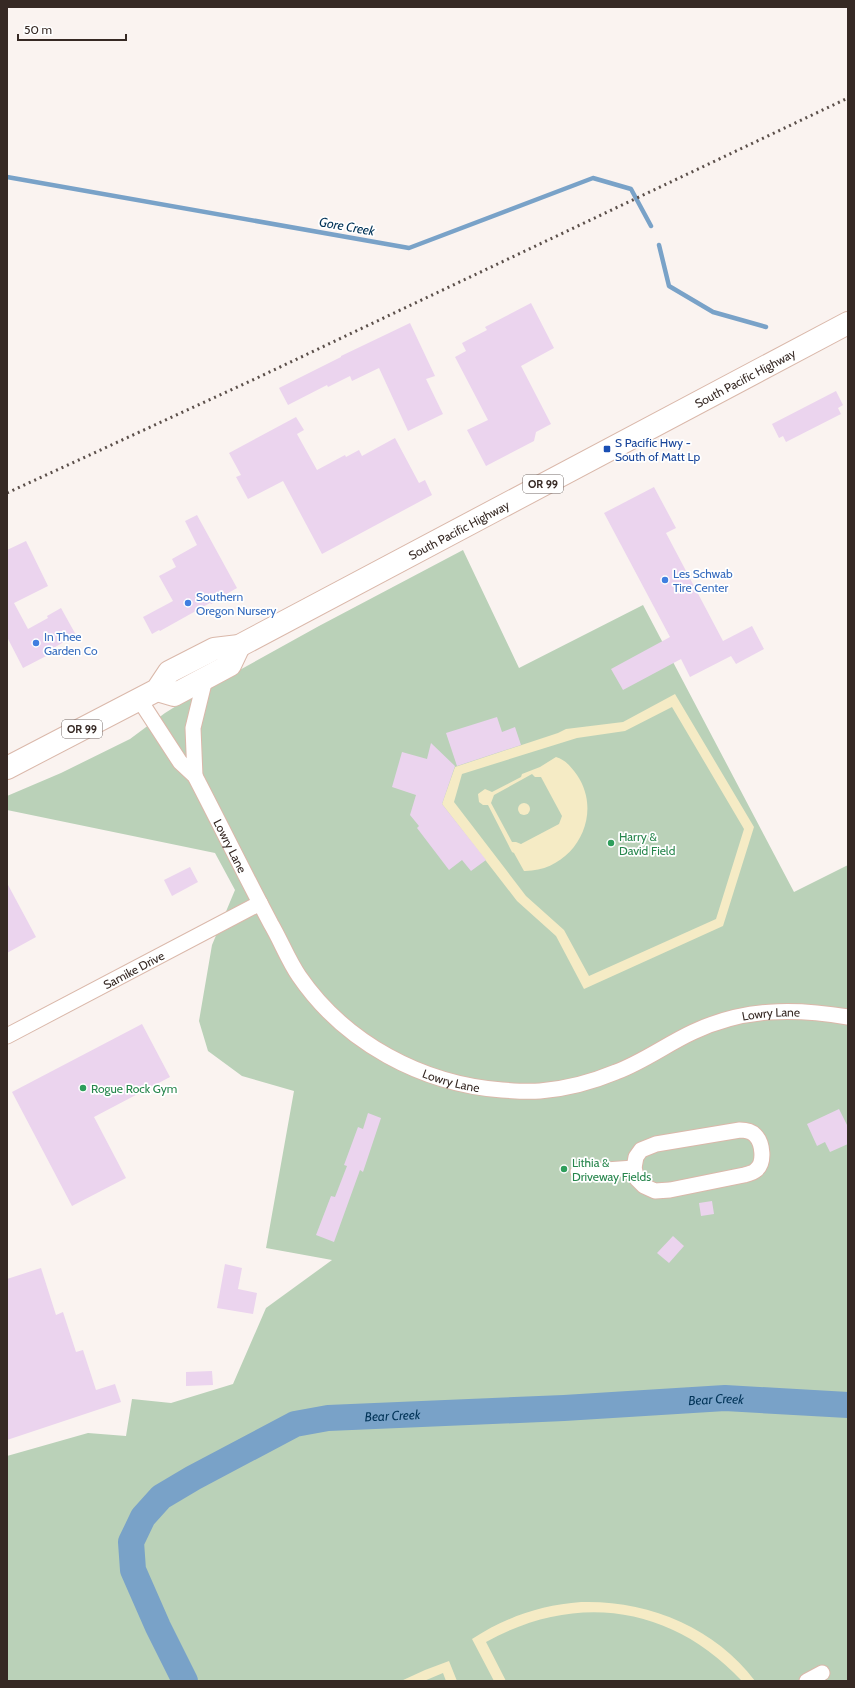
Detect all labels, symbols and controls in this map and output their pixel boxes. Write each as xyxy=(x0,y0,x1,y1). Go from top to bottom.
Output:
scale bar xyxy=(18,16,126,42)
text: 50 m xyxy=(24,22,52,37)
water label: Gore Creek xyxy=(318,213,376,239)
street label: South Pacific Highway xyxy=(692,345,798,411)
place label: S Pacific Hwy - South of Matt Lp xyxy=(615,435,700,464)
marker: S Pacific Hwy - South of Matt Lp xyxy=(602,444,612,454)
road number: OR 99 xyxy=(523,475,563,493)
street label: South Pacific Highway xyxy=(406,497,512,562)
place label: Les Schwab Tire Center xyxy=(673,566,733,595)
marker: Les Schwab Tire Center xyxy=(660,575,670,585)
place label: Southern Oregon Nursery xyxy=(196,589,276,618)
marker: Southern Oregon Nursery xyxy=(183,598,193,608)
place label: In Thee Garden Co xyxy=(44,629,98,658)
marker: In Thee Garden Co xyxy=(31,638,41,648)
road number: OR 99 xyxy=(62,720,102,738)
street label: Lowry Lane xyxy=(211,816,251,875)
place label: Harry & David Field xyxy=(619,829,675,858)
marker: Harry & David Field xyxy=(606,838,616,848)
street label: Samike Drive xyxy=(101,947,167,992)
street label: Lowry Lane xyxy=(741,1004,800,1023)
street label: Lowry Lane xyxy=(421,1065,481,1095)
place label: Rogue Rock Gym xyxy=(91,1081,177,1096)
marker: Rogue Rock Gym xyxy=(78,1083,88,1093)
place label: Lithia & Driveway Fields xyxy=(572,1155,651,1184)
marker: Lithia & Driveway Fields xyxy=(559,1164,569,1174)
water label: Bear Creek xyxy=(688,1390,745,1408)
water label: Bear Creek xyxy=(364,1406,421,1424)

